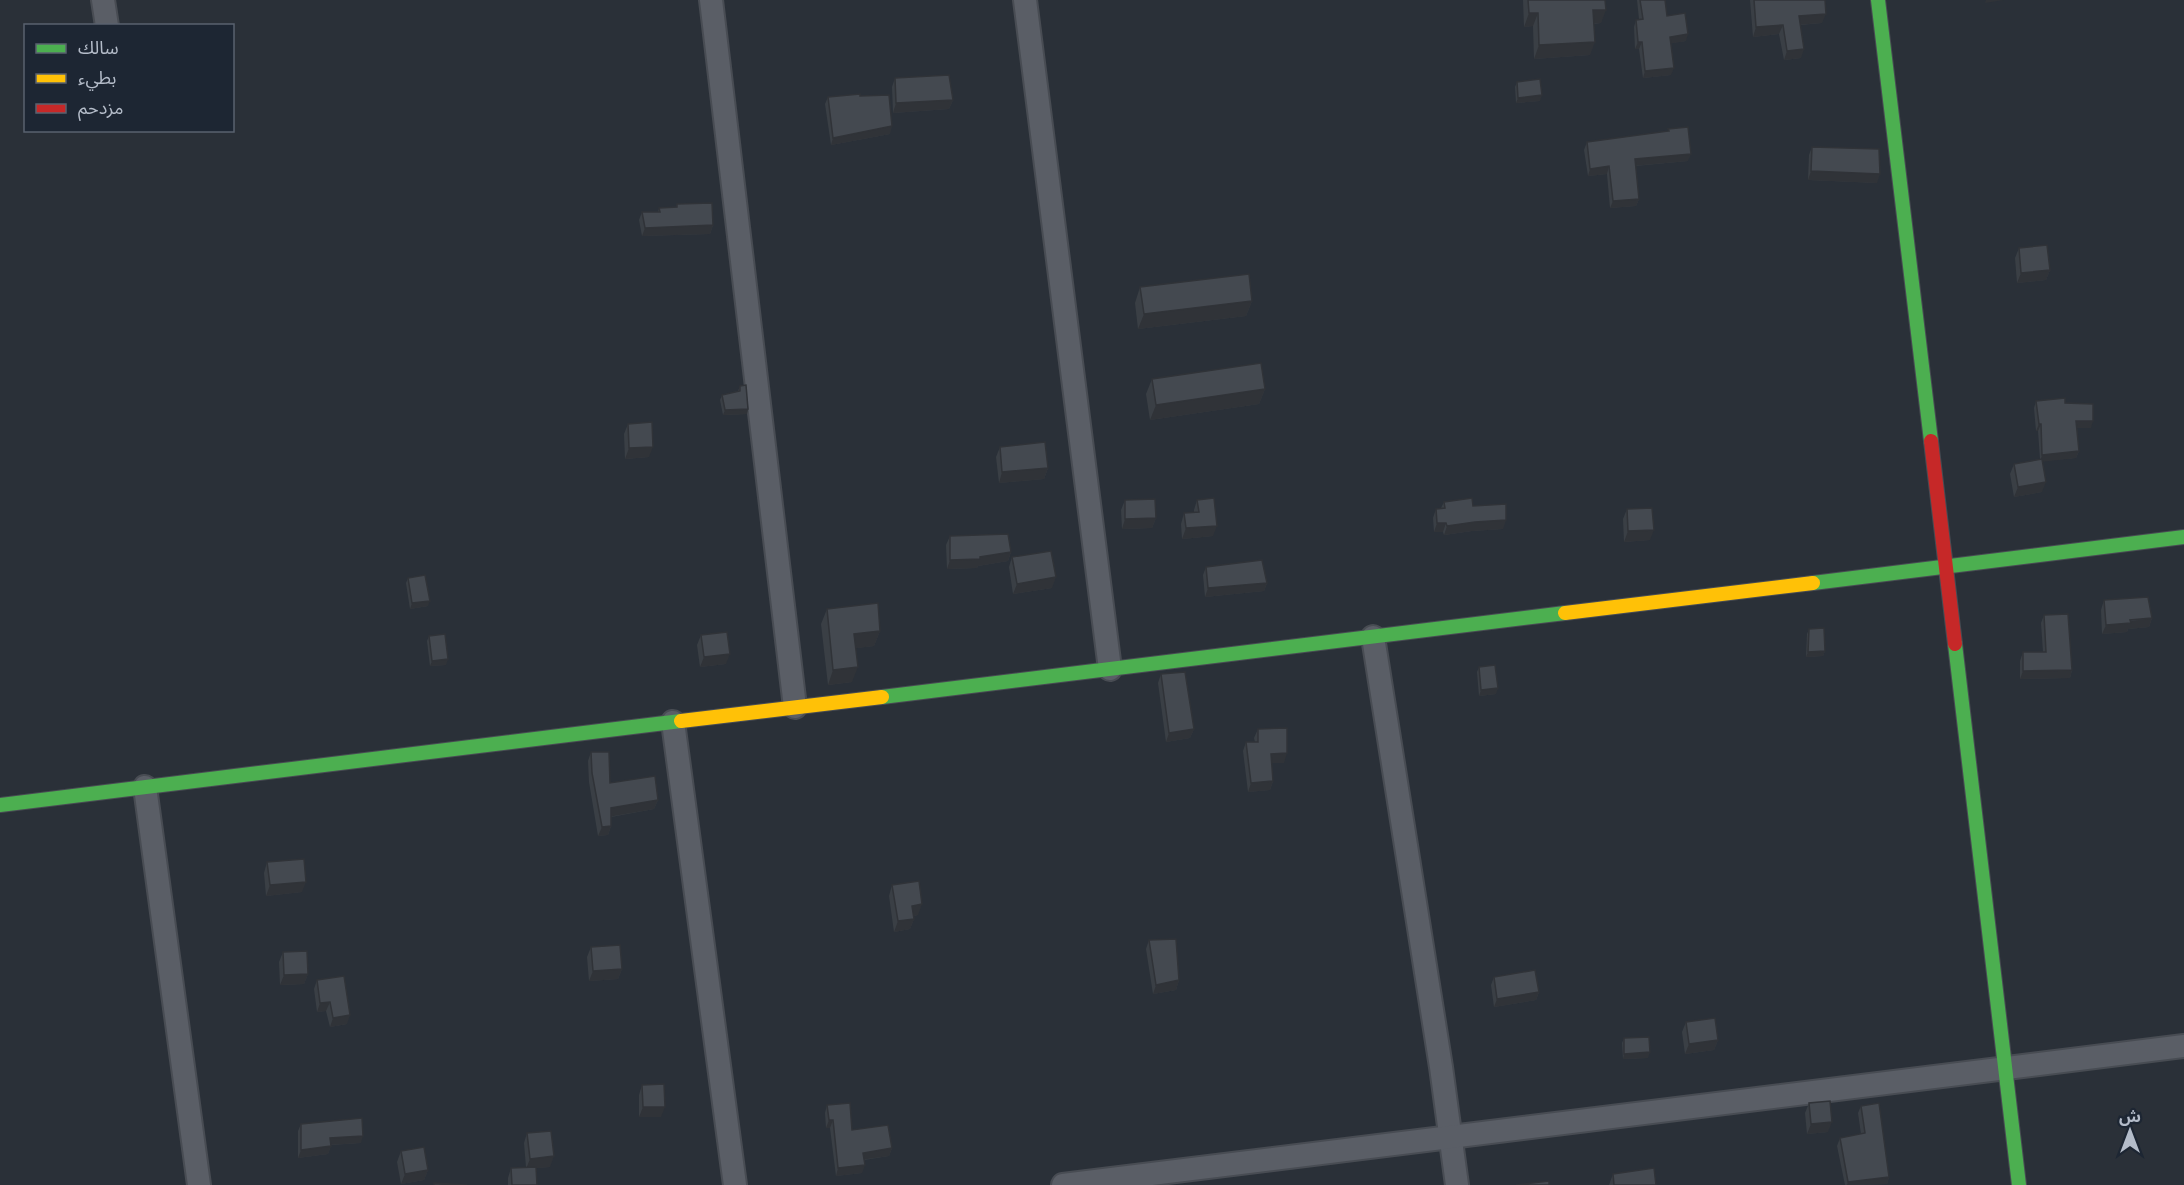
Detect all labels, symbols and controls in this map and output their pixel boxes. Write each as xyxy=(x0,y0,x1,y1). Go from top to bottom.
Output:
legend xyxy=(24,24,234,132)
text: سالك xyxy=(78,38,119,58)
text: بطيء xyxy=(78,68,116,91)
text: مزدحم xyxy=(78,98,123,121)
north arrow xyxy=(2100,1101,2160,1161)
text: ش xyxy=(2119,1108,2141,1126)

